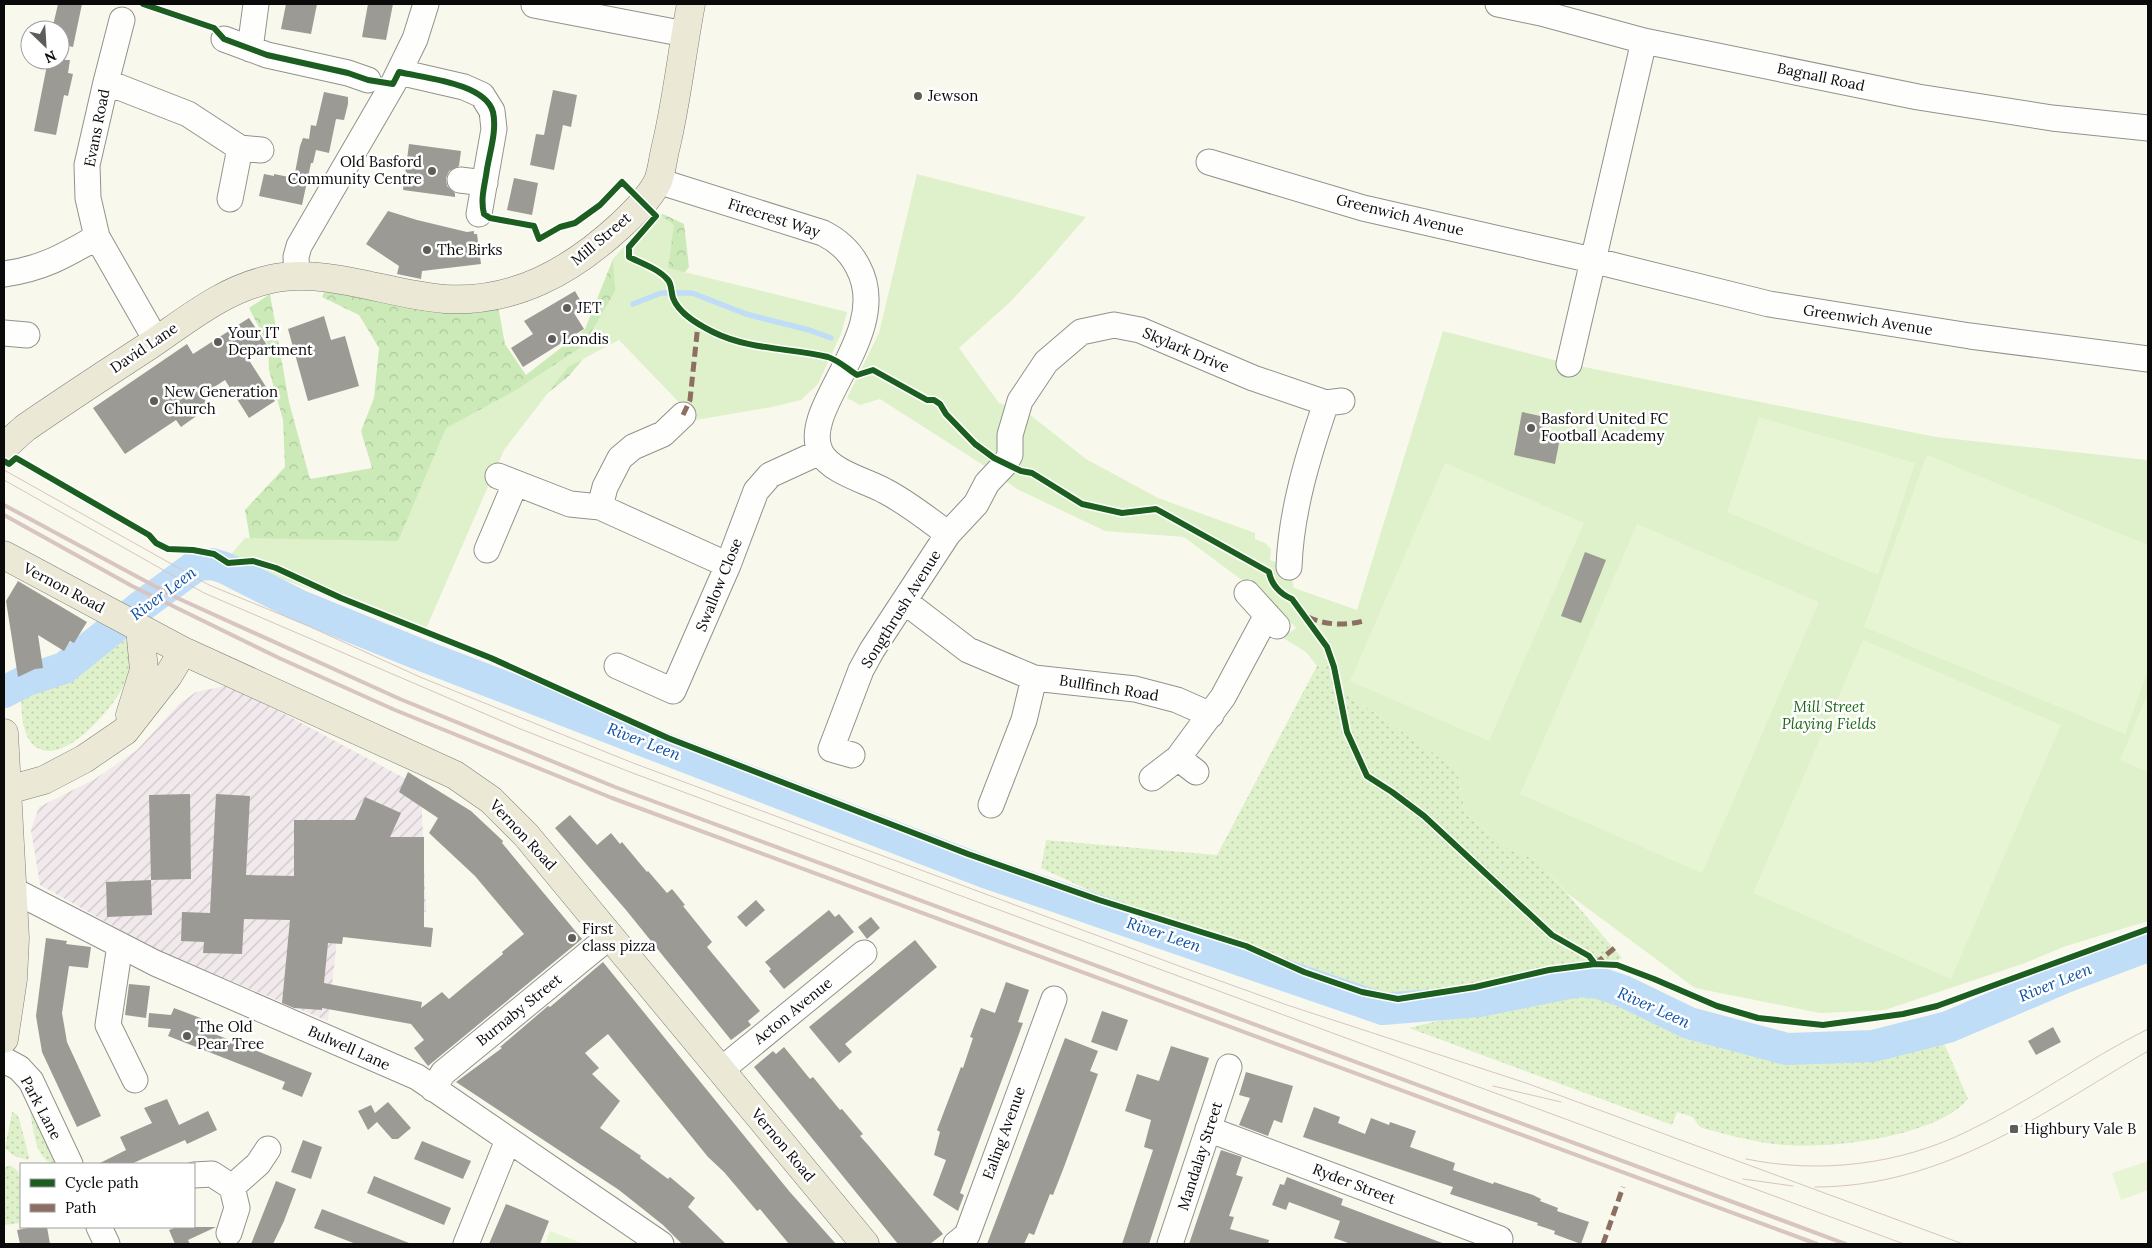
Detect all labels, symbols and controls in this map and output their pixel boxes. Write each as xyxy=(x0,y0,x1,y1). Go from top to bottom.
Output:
north arrow xyxy=(20,20,70,70)
text: N xyxy=(42,46,59,67)
street label: Bagnall Road xyxy=(1776,58,1867,95)
place label: Jewson xyxy=(927,86,978,105)
street label: Evans Road xyxy=(80,87,113,169)
marker: Jewson xyxy=(912,90,924,102)
place label: Old Basford Community Centre xyxy=(288,152,422,188)
marker: Old Basford Community Centre xyxy=(426,165,438,177)
street label: Greenwich Avenue xyxy=(1334,189,1466,240)
street label: Firecrest Way xyxy=(726,194,823,241)
street label: Mill Street xyxy=(567,208,635,269)
place label: The Birks xyxy=(437,240,503,259)
marker: The Birks xyxy=(421,244,433,256)
place label: JET xyxy=(576,298,602,317)
street label: Greenwich Avenue xyxy=(1802,300,1934,339)
marker: JET xyxy=(561,302,573,314)
street label: David Lane xyxy=(106,318,181,377)
place label: Your IT Department xyxy=(227,323,313,359)
street label: Skylark Drive xyxy=(1140,323,1232,376)
place label: Londis xyxy=(562,329,609,348)
marker: Londis xyxy=(546,333,558,345)
marker: Your IT Department xyxy=(212,336,224,348)
place label: New Generation Church xyxy=(164,382,278,418)
marker: New Generation Church xyxy=(148,395,160,407)
place label: Basford United FC Football Academy xyxy=(1541,409,1669,445)
marker: Basford United FC Football Academy xyxy=(1525,422,1537,434)
street label: Swallow Close xyxy=(691,535,746,634)
street label: Songthrush Avenue xyxy=(857,546,945,671)
street label: Vernon Road xyxy=(19,558,108,617)
water label: River Leen xyxy=(126,562,200,624)
street label: Bullfinch Road xyxy=(1058,670,1160,705)
park label: Mill Street Playing Fields xyxy=(1782,697,1876,733)
water label: River Leen xyxy=(604,718,684,764)
street label: Vernon Road xyxy=(485,795,561,874)
water label: River Leen xyxy=(1124,912,1204,956)
place label: First class pizza xyxy=(582,919,656,955)
marker: First class pizza xyxy=(566,932,578,944)
water label: River Leen xyxy=(2016,958,2095,1006)
street label: Burnaby Street xyxy=(472,969,565,1050)
street label: Acton Avenue xyxy=(749,973,836,1049)
water label: River Leen xyxy=(1615,982,1693,1032)
place label: The Old Pear Tree xyxy=(197,1017,264,1053)
street label: Bulwell Lane xyxy=(305,1021,393,1074)
marker: The Old Pear Tree xyxy=(181,1030,193,1042)
street label: Park Lane xyxy=(17,1073,66,1143)
street label: Ealing Avenue xyxy=(978,1084,1029,1182)
street label: Mandalay Street xyxy=(1173,1099,1226,1213)
street label: Vernon Road xyxy=(747,1103,819,1185)
place label: Highbury Vale B xyxy=(2024,1119,2136,1138)
marker: Highbury Vale B xyxy=(2008,1123,2020,1135)
street label: Ryder Street xyxy=(1310,1159,1398,1208)
legend xyxy=(20,1163,195,1228)
text: Cycle path xyxy=(65,1173,139,1192)
text: Path xyxy=(65,1198,96,1217)

